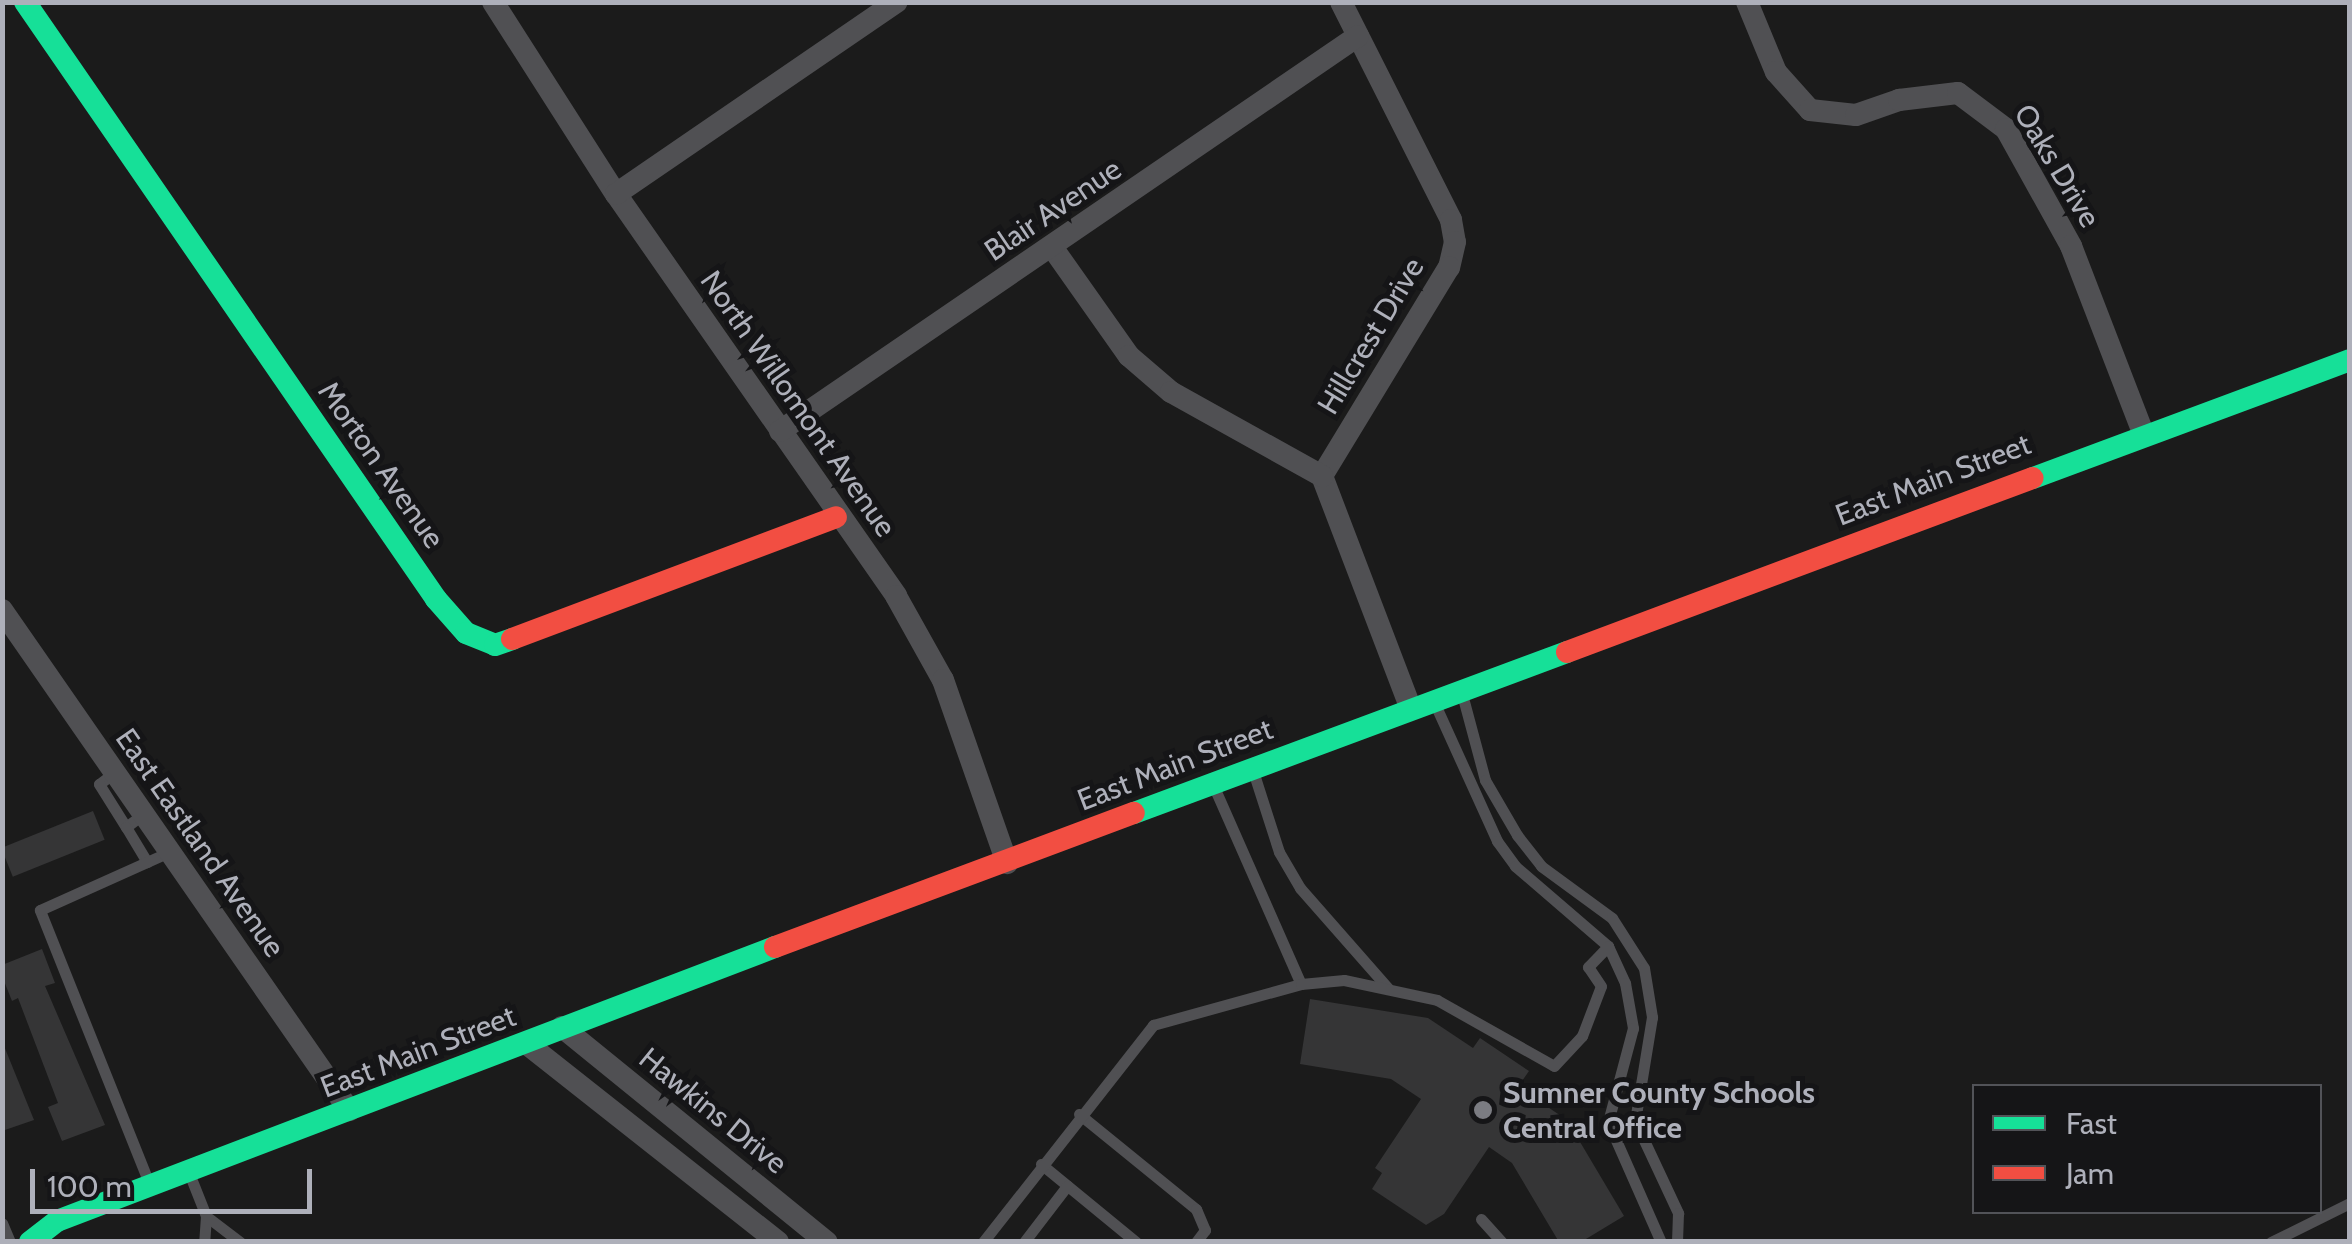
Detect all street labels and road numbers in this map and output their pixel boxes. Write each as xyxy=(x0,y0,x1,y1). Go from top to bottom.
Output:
street label: Oaks Drive xyxy=(2006,98,2108,234)
street label: Blair Avenue xyxy=(978,151,1128,269)
street label: Hillcrest Drive xyxy=(1310,251,1432,421)
street label: North Willomont Avenue xyxy=(693,264,903,544)
street label: Morton Avenue xyxy=(310,375,452,555)
street label: East Main Street xyxy=(1830,426,2036,534)
street label: East Main Street xyxy=(1072,711,1278,819)
street label: East Eastland Avenue xyxy=(108,722,292,964)
street label: East Main Street xyxy=(315,998,521,1106)
street label: Hawkins Drive xyxy=(632,1040,794,1182)

